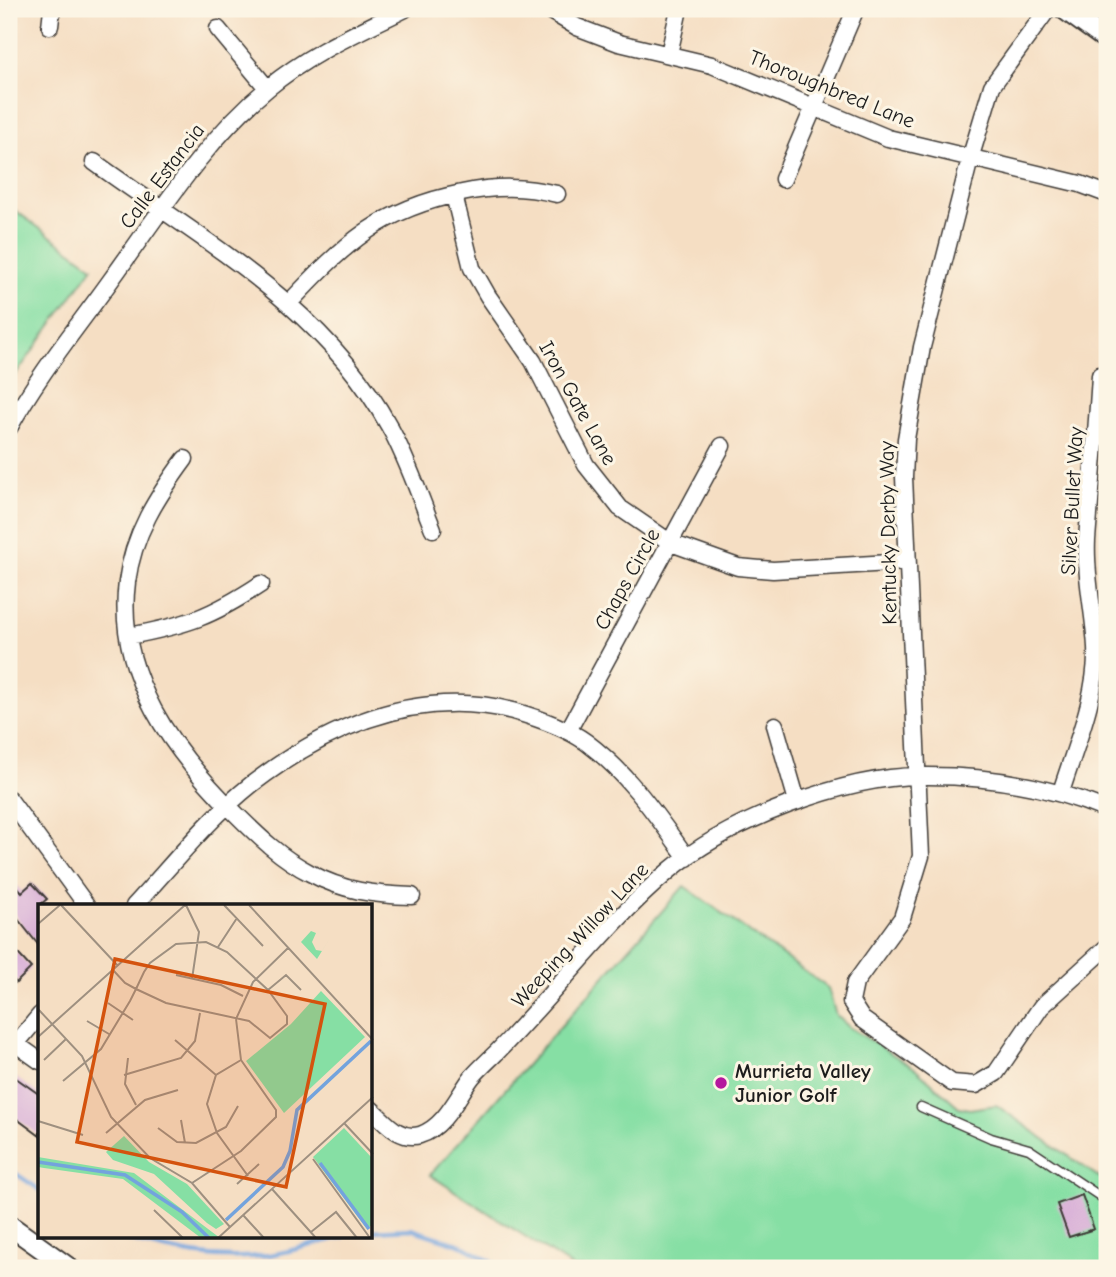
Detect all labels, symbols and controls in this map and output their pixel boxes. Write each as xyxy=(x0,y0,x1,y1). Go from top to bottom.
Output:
street label: Thoroughbred Lane xyxy=(746,45,918,133)
street label: Calle Estancia xyxy=(115,119,209,233)
street label: Iron Gate Lane xyxy=(534,337,622,469)
street label: Silver Bullet Way xyxy=(1056,426,1088,576)
street label: Kentucky Derby Way xyxy=(874,440,902,625)
street label: Chaps Circle xyxy=(589,524,665,634)
street label: Weeping Willow Lane xyxy=(507,858,653,1012)
inset map xyxy=(38,904,373,1238)
place label: Murrieta Valley Junior Golf xyxy=(735,1059,871,1107)
marker: Murrieta Valley Junior Golf xyxy=(713,1075,729,1091)

